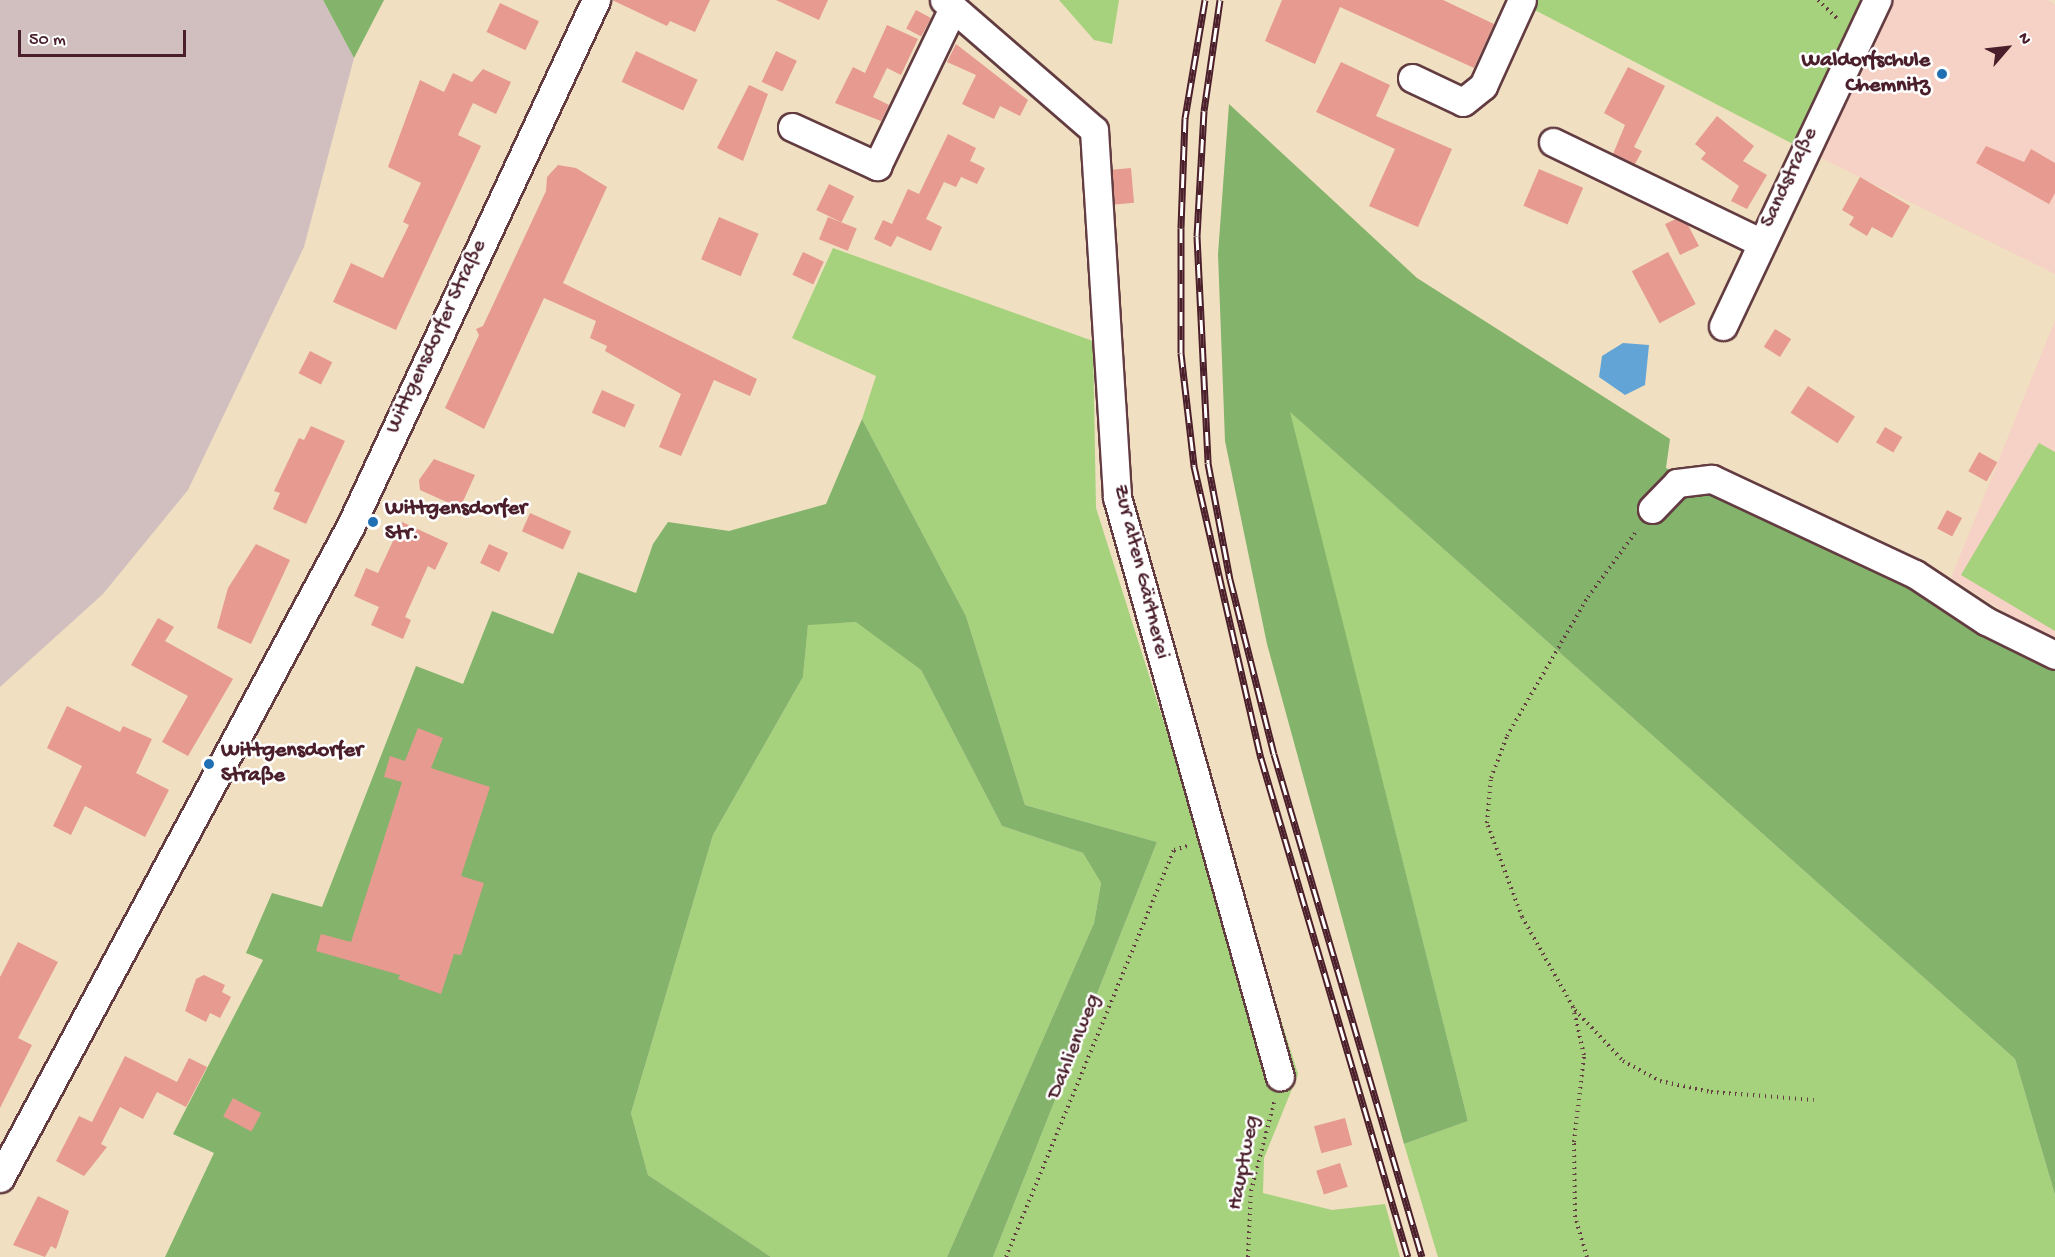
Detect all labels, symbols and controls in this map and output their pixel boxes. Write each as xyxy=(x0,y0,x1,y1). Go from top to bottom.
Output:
scale bar xyxy=(21,18,189,56)
north arrow xyxy=(1977,18,2037,78)
text: 50 m xyxy=(29,30,66,51)
text: N xyxy=(2012,30,2034,48)
place label: Waldorfschule Chemnitz xyxy=(1801,48,1930,100)
marker: Waldorfschule Chemnitz xyxy=(1935,67,1949,81)
street label: Sandstraße xyxy=(1755,124,1825,232)
street label: Wittgensdorfer Straße xyxy=(380,236,494,438)
street label: Zur alten Gärtnerei xyxy=(1106,482,1174,662)
place label: Wittgensdorfer Str. xyxy=(385,496,527,548)
marker: Wittgensdorfer Str. xyxy=(366,515,380,529)
place label: Wittgensdorfer Straße xyxy=(221,738,363,790)
marker: Wittgensdorfer Straße xyxy=(202,757,216,771)
street label: Dahlienweg xyxy=(1042,991,1108,1103)
street label: Hauptweg xyxy=(1223,1113,1267,1213)

